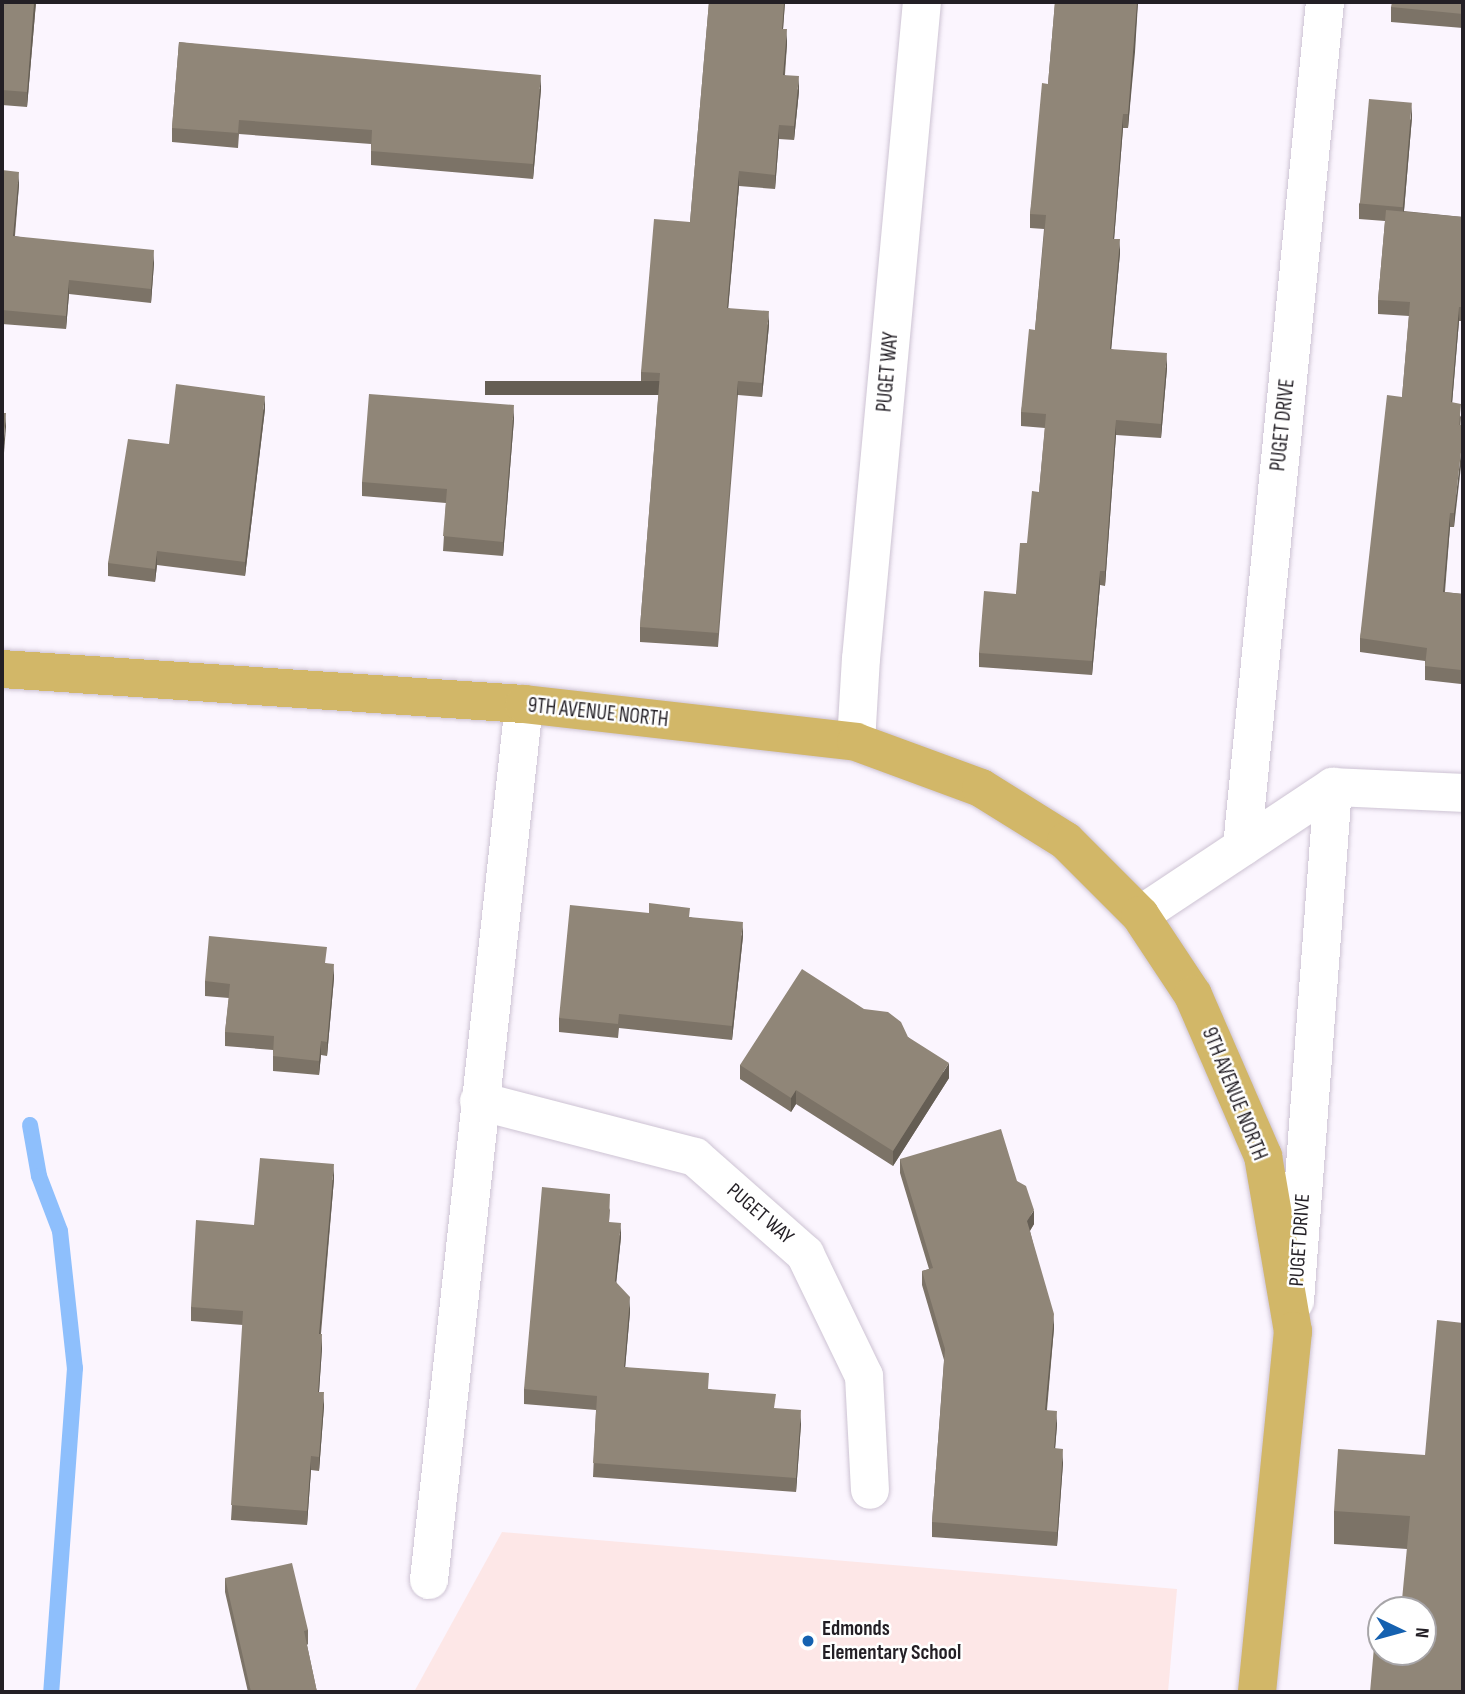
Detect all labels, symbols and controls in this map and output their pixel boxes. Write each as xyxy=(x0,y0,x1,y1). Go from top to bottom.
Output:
street label: PUGET WAY xyxy=(872,331,904,413)
street label: PUGET DRIVE xyxy=(1266,378,1300,472)
street label: 9TH AVENUE NORTH xyxy=(527,693,669,733)
street label: 9TH AVENUE NORTH xyxy=(1196,1024,1272,1164)
street label: PUGET WAY xyxy=(721,1178,799,1250)
street label: PUGET DRIVE xyxy=(1284,1193,1316,1287)
north arrow xyxy=(1367,1596,1437,1666)
place label: Edmonds Elementary School xyxy=(822,1616,961,1666)
text: N xyxy=(1410,1627,1433,1639)
marker: Edmonds Elementary School xyxy=(800,1633,816,1649)

